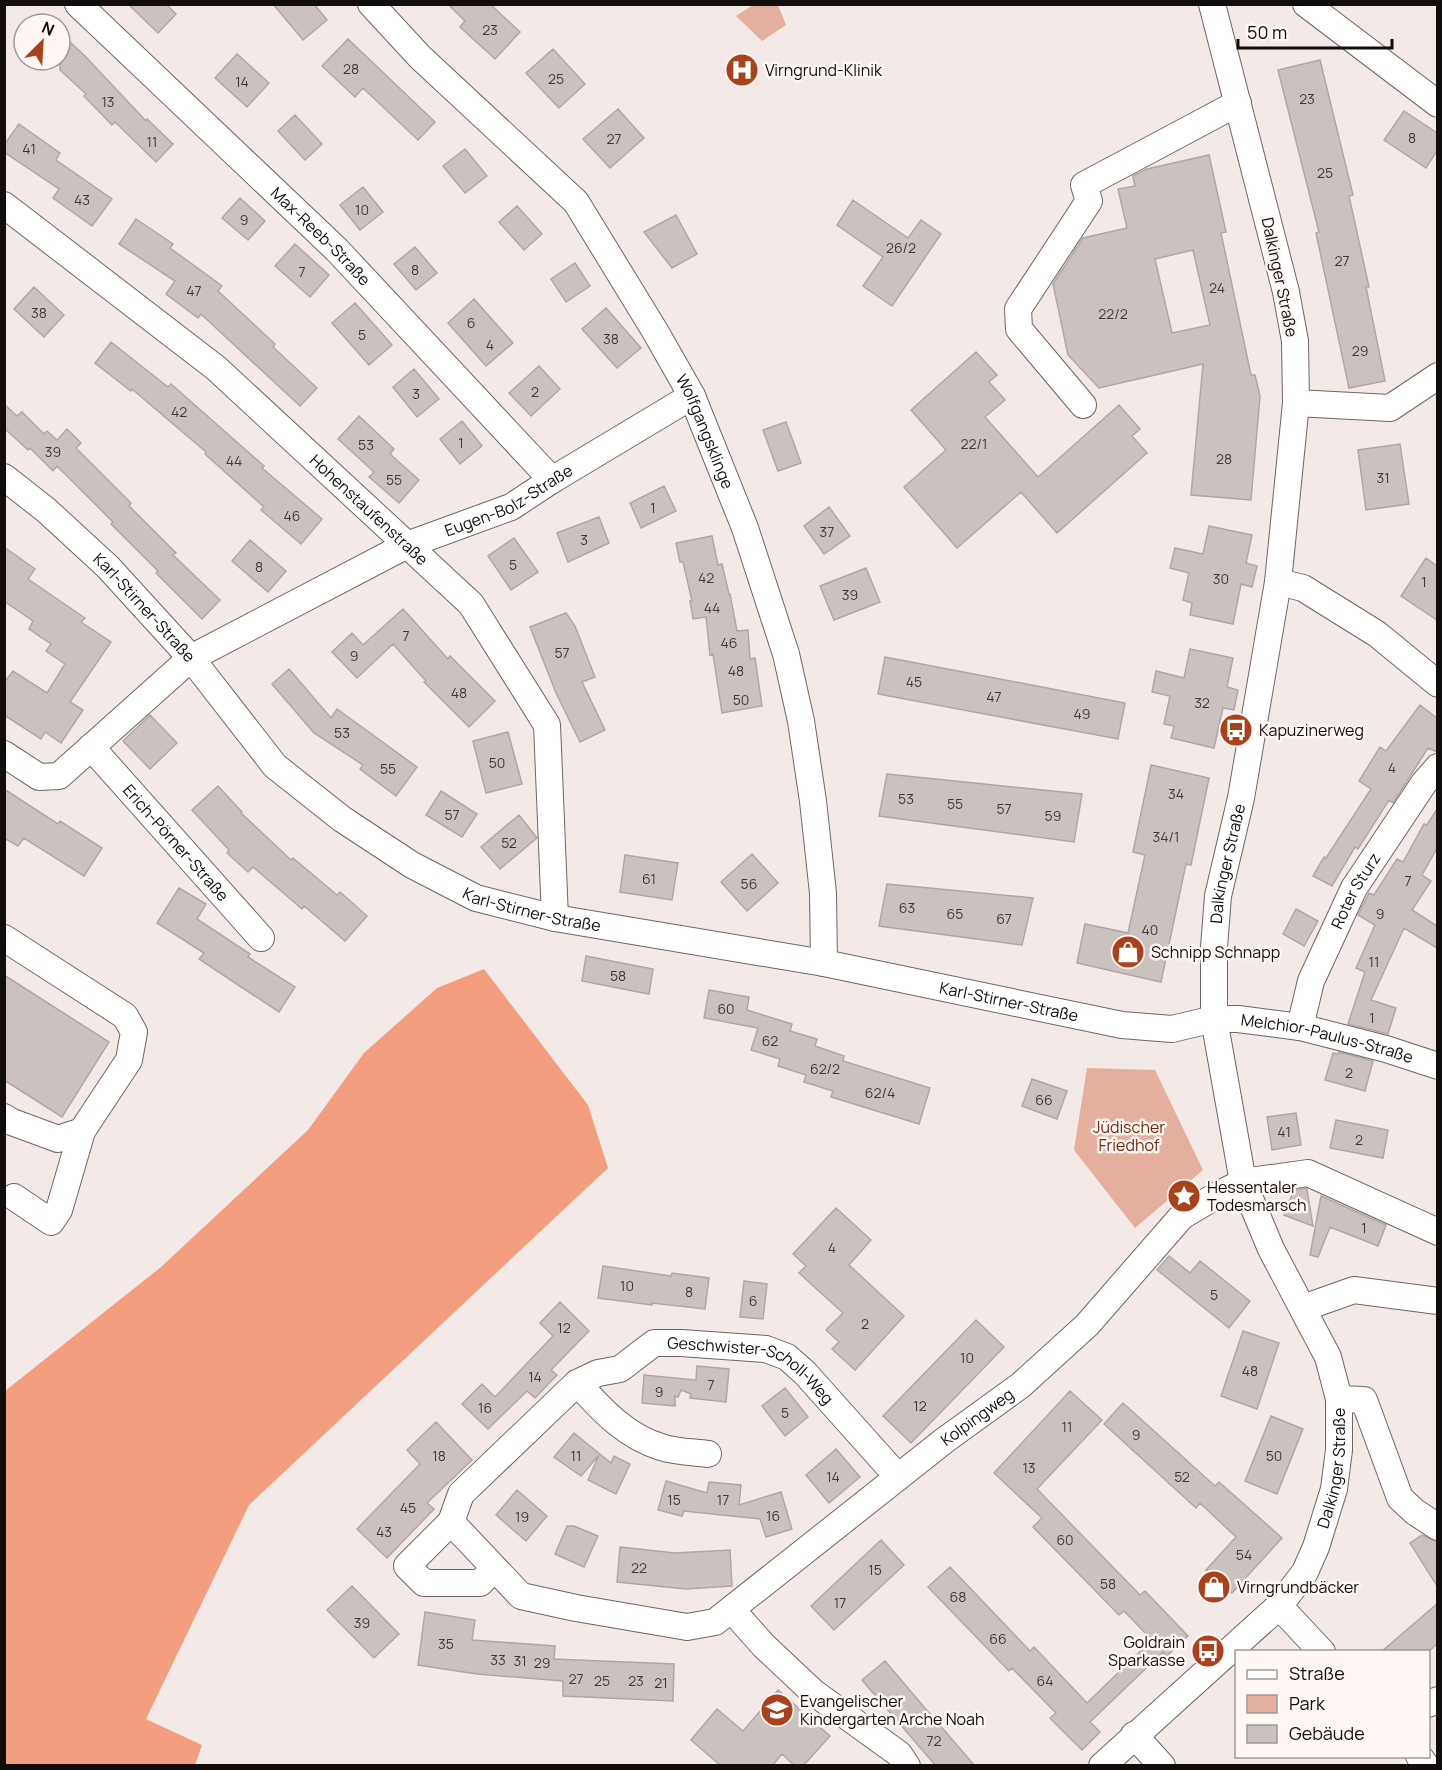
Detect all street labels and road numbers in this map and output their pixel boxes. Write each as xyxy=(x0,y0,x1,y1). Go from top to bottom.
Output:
street label: Max-Reeb-Straße xyxy=(266,182,376,290)
street label: Dalkinger Straße xyxy=(1257,215,1303,339)
street label: Wolfgangsklinge xyxy=(671,370,739,492)
street label: Hohenstaufenstraße xyxy=(305,449,433,570)
street label: Eugen-Bolz-Straße xyxy=(441,459,577,541)
street label: Karl-Stirner-Straße xyxy=(89,548,200,667)
street label: Erich-Pörner-Straße xyxy=(118,779,234,906)
street label: Dalkinger Straße xyxy=(1205,802,1250,924)
street label: Roter Sturz xyxy=(1326,848,1385,932)
street label: Karl-Stirner-Straße xyxy=(459,882,603,937)
street label: Karl-Stirner-Straße xyxy=(938,976,1080,1027)
street label: Melchior-Paulus-Straße xyxy=(1240,1008,1416,1068)
street label: Geschwister-Scholl-Weg xyxy=(667,1332,839,1409)
street label: Kolpingweg xyxy=(936,1383,1018,1451)
street label: Dalkinger Straße xyxy=(1312,1408,1350,1531)

